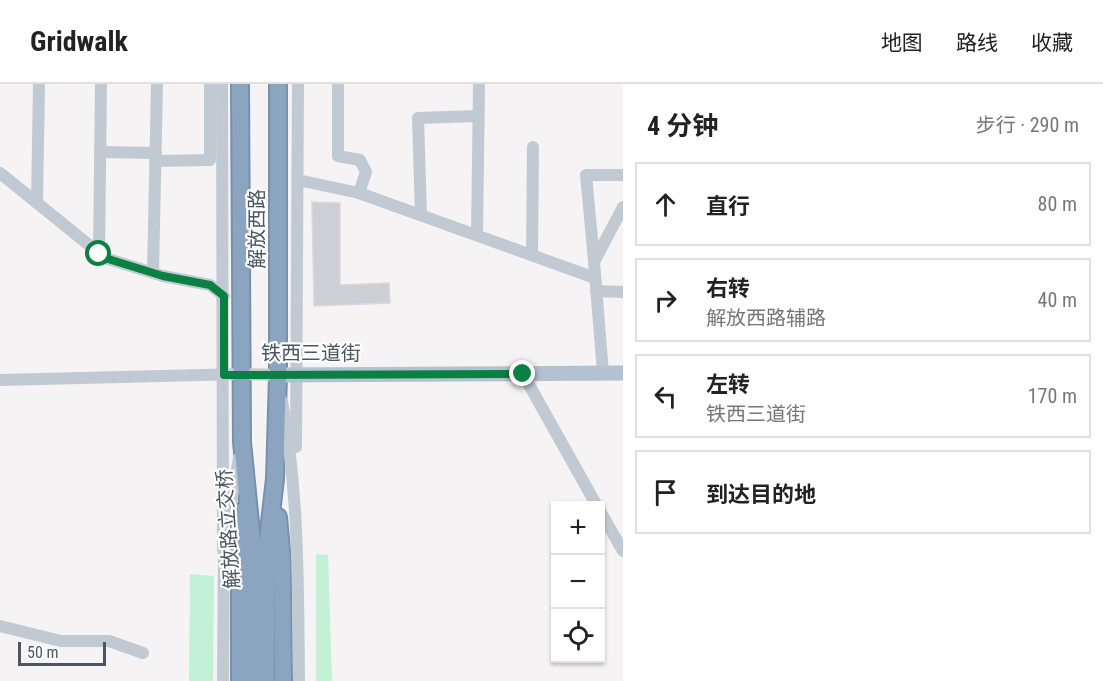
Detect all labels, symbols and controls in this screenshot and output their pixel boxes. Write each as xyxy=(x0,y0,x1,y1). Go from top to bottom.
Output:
text: Gridwalk xyxy=(30,25,128,58)
text: 地图 xyxy=(881,31,923,55)
text: 路线 xyxy=(956,31,998,55)
text: 收藏 xyxy=(1031,31,1073,55)
text: 4 分钟 xyxy=(647,111,718,141)
text: 步行 · 290 m xyxy=(976,113,1079,137)
icon: ahead xyxy=(649,188,682,221)
street label: 解放西路 xyxy=(245,189,269,269)
text: 80 m xyxy=(1038,192,1077,216)
text: 直行 xyxy=(706,194,750,219)
route start xyxy=(85,240,111,266)
text: 右转 xyxy=(706,276,750,301)
icon: right xyxy=(649,284,682,317)
text: 40 m xyxy=(1038,288,1077,312)
text: 解放西路辅路 xyxy=(706,306,826,330)
street label: 铁西三道街 xyxy=(261,341,361,365)
route end xyxy=(509,360,535,386)
text: 左转 xyxy=(706,372,750,397)
icon: left xyxy=(649,380,682,413)
text: 170 m xyxy=(1028,384,1077,408)
text: 铁西三道街 xyxy=(706,402,806,426)
street label: 解放路立交桥 xyxy=(212,468,244,590)
icon: arrive xyxy=(649,476,682,509)
text: 到达目的地 xyxy=(706,482,816,507)
map controls xyxy=(551,501,605,663)
button: + xyxy=(551,501,605,555)
button: − xyxy=(551,555,605,609)
button: locate xyxy=(551,609,605,663)
scale bar xyxy=(18,639,106,666)
text: 50 m xyxy=(27,643,59,662)

